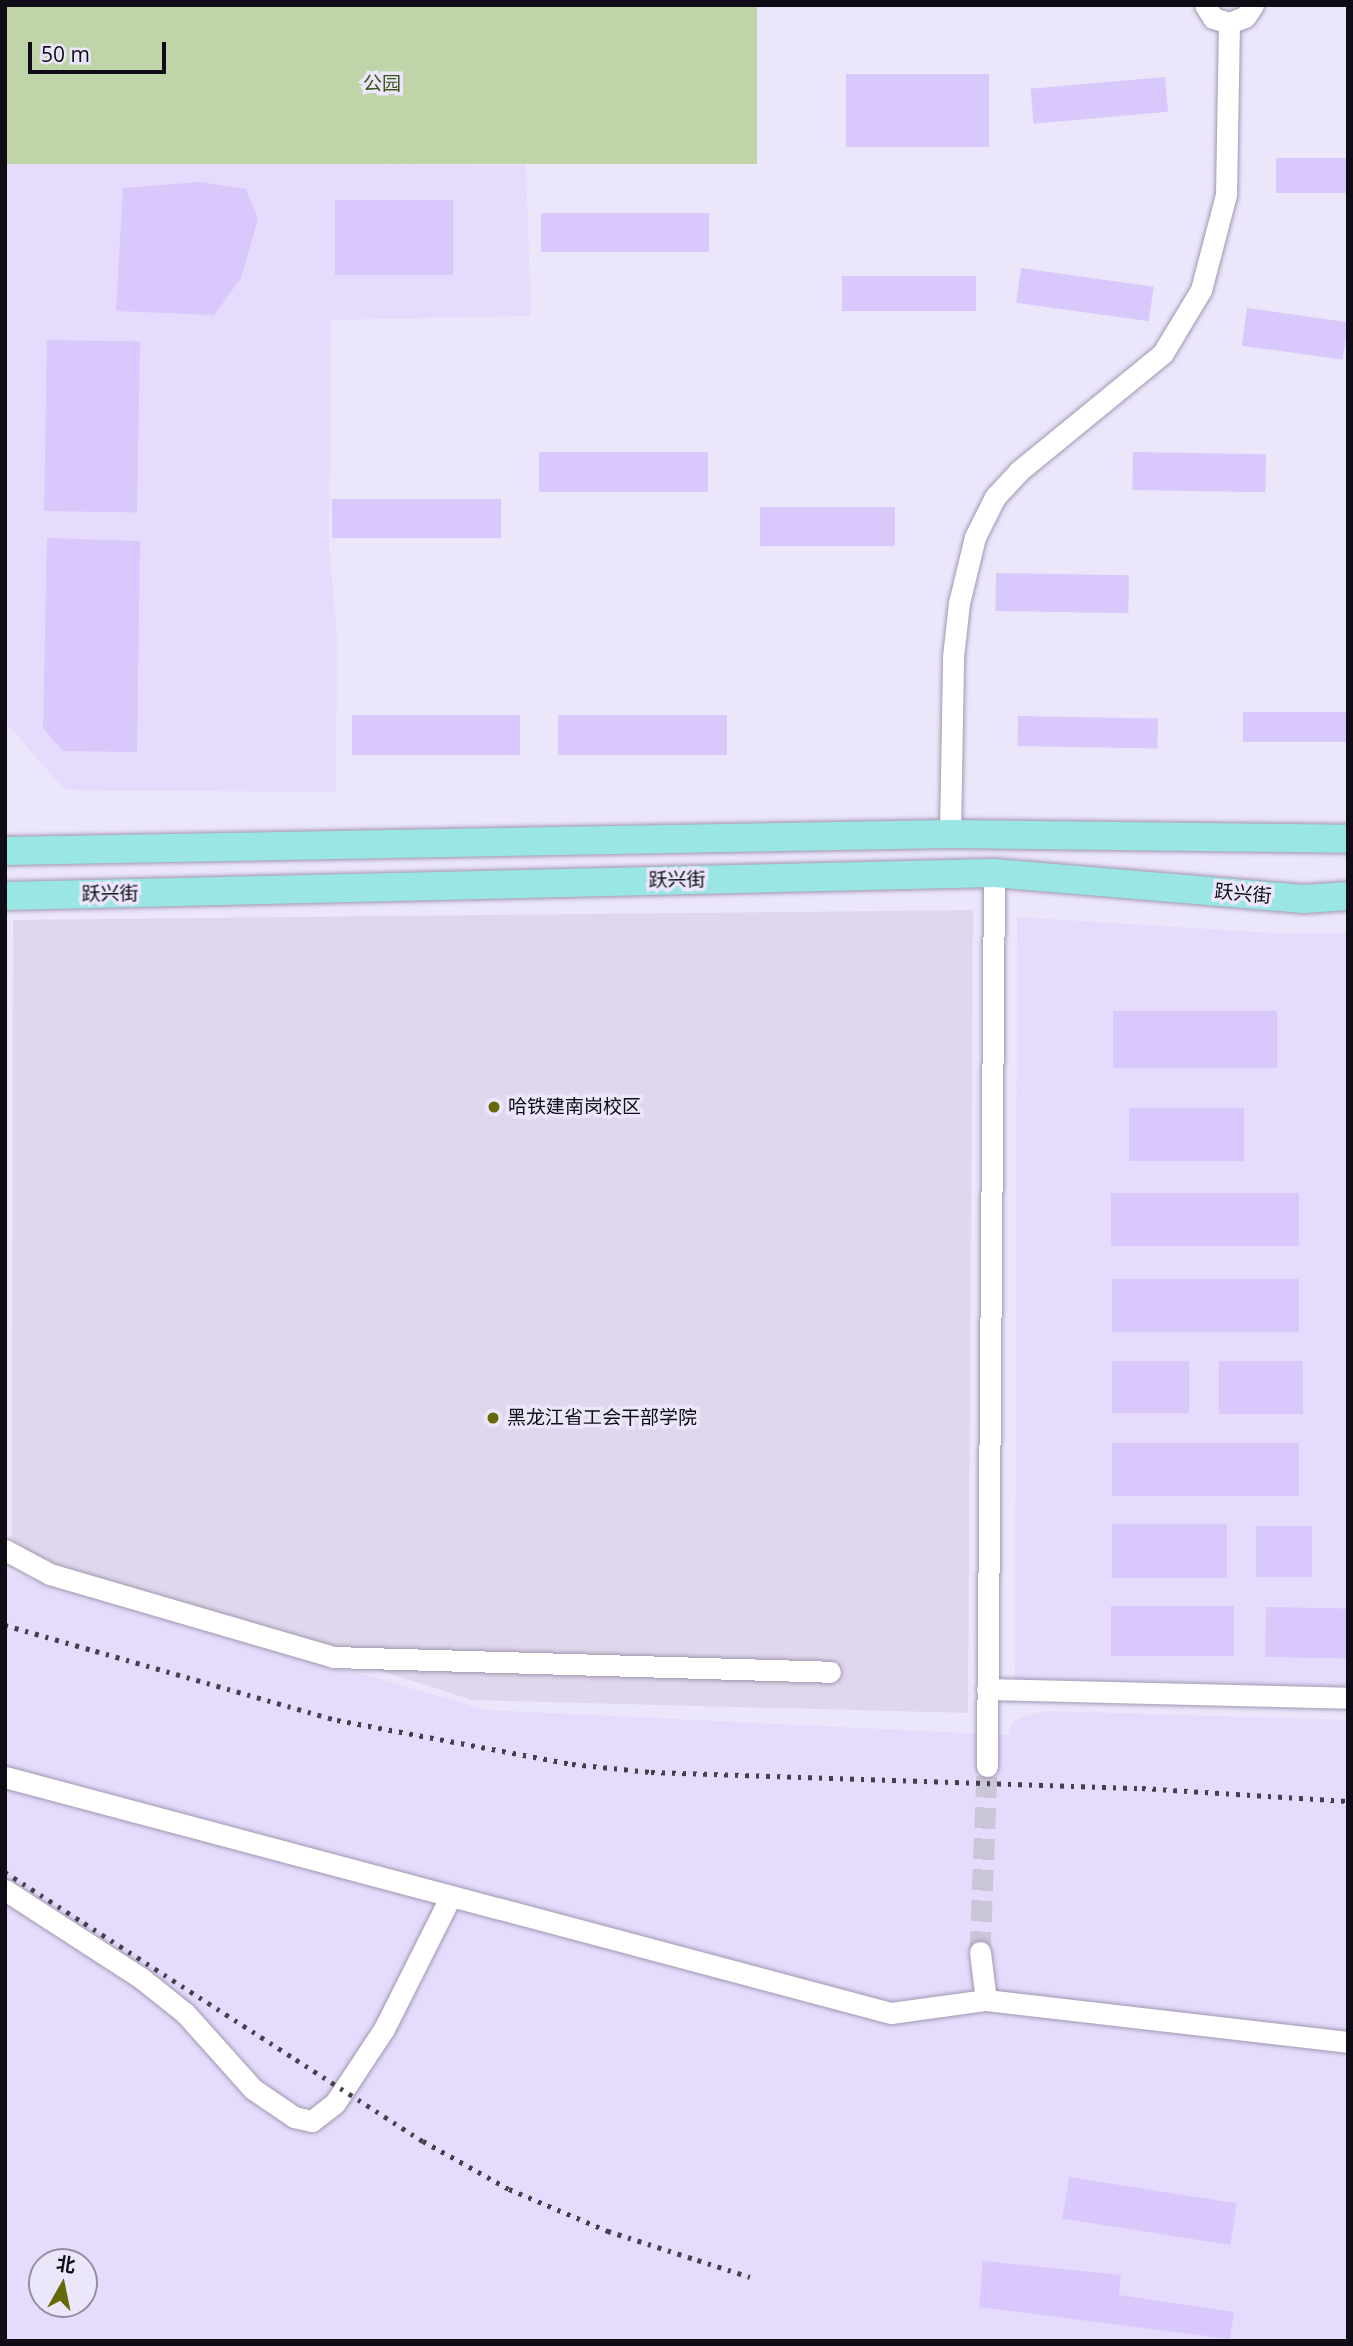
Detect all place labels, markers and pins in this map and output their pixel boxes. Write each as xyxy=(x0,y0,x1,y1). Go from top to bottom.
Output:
place label: 哈铁建南岗校区 xyxy=(508,1096,641,1118)
marker: 哈铁建南岗校区 xyxy=(486,1099,502,1115)
place label: 黑龙江省工会干部学院 xyxy=(507,1407,697,1429)
marker: 黑龙江省工会干部学院 xyxy=(485,1410,501,1426)

